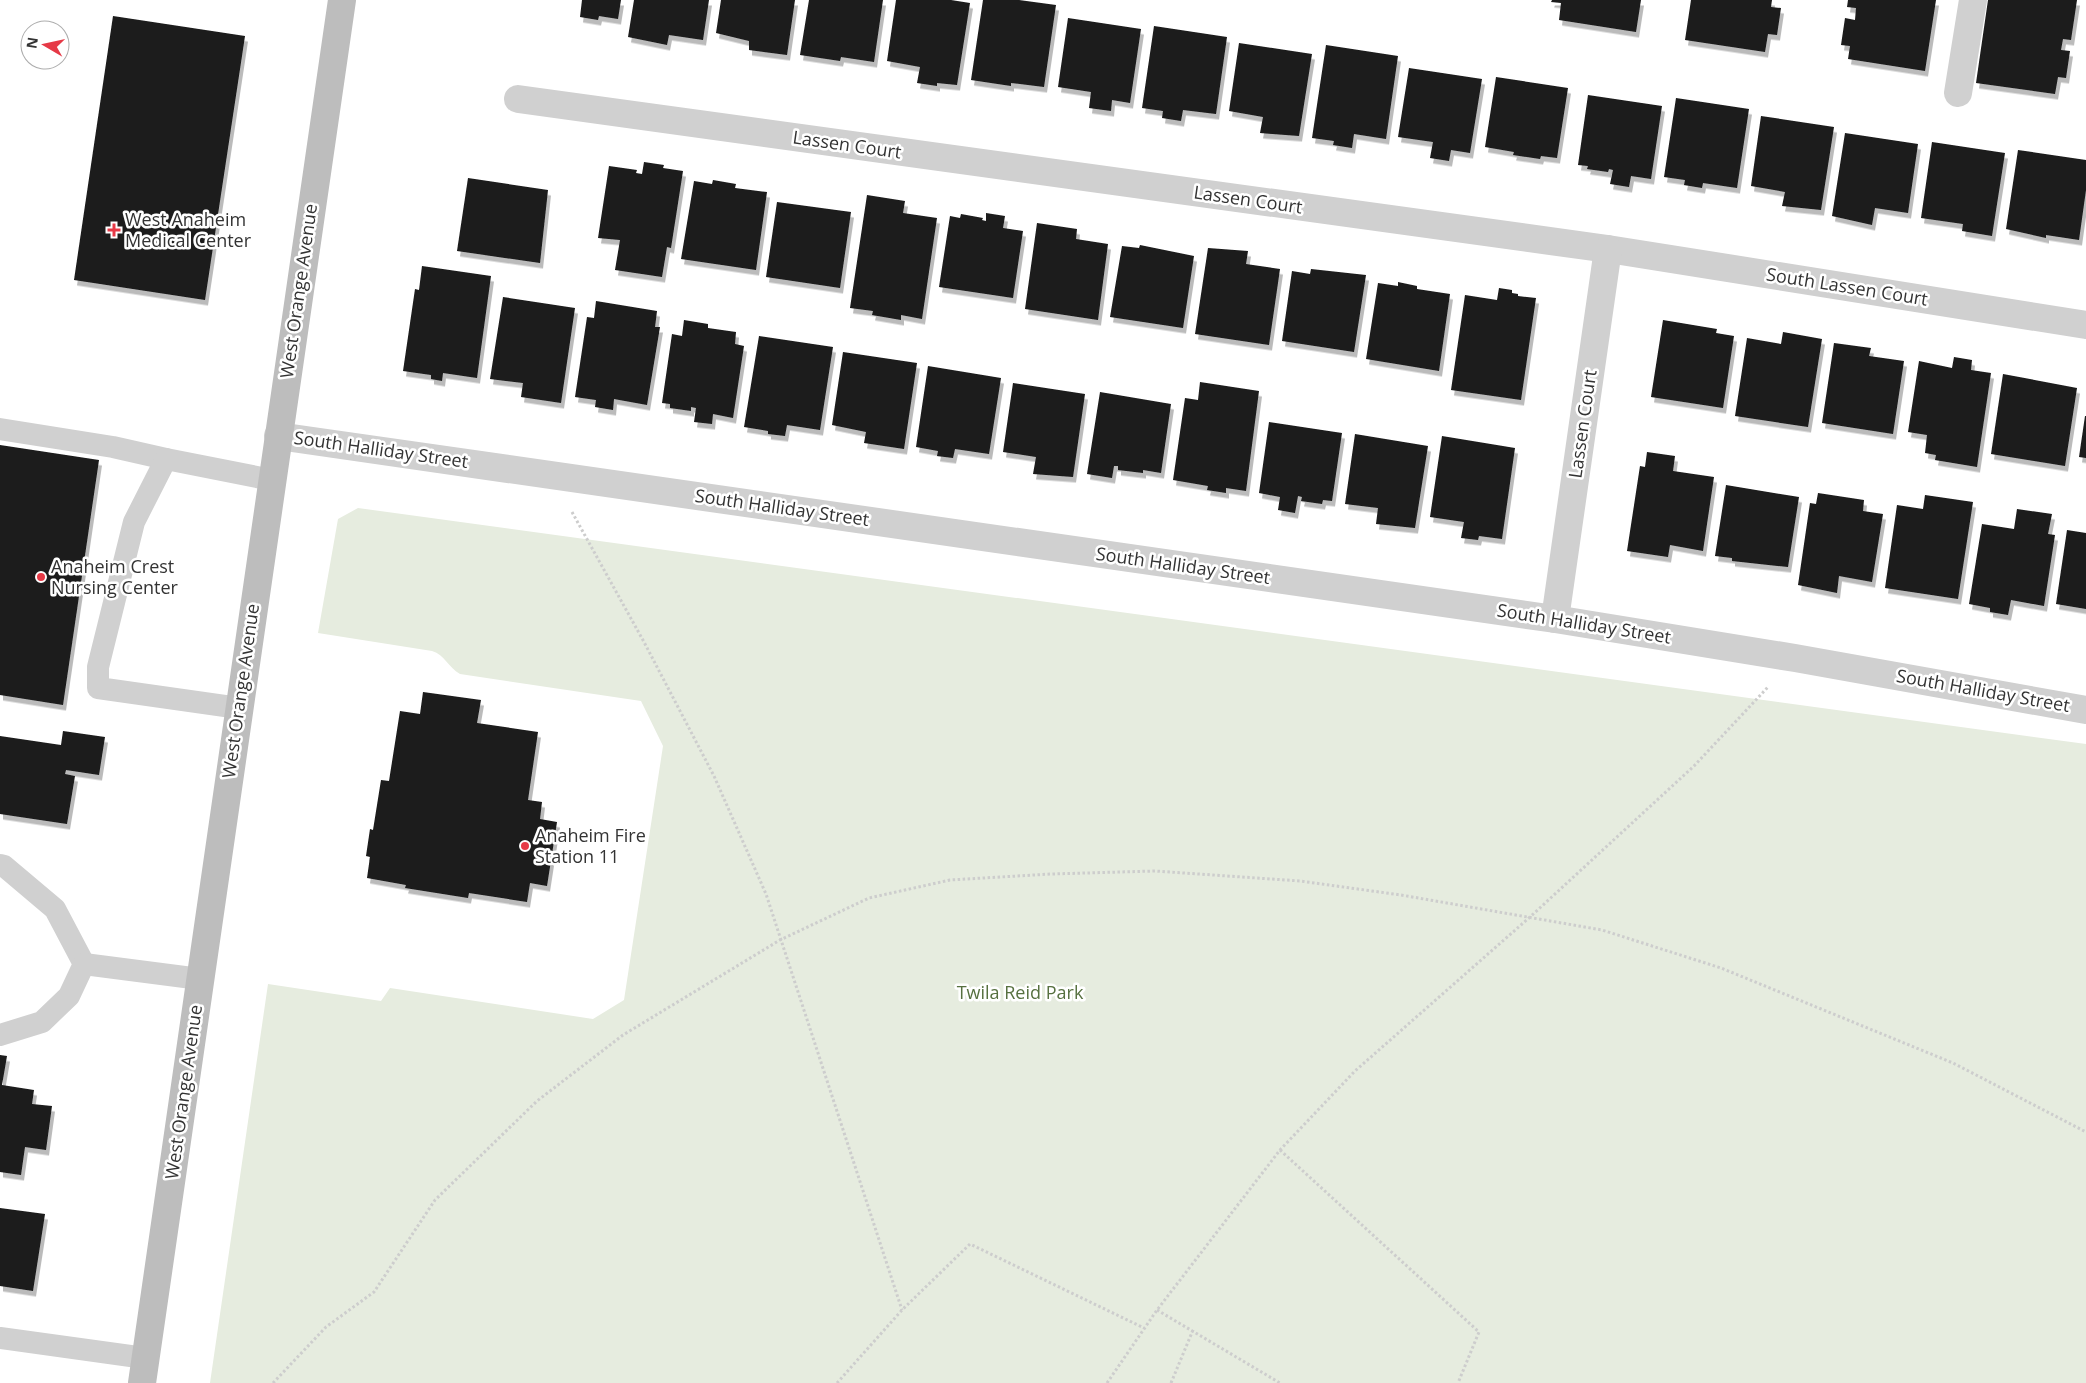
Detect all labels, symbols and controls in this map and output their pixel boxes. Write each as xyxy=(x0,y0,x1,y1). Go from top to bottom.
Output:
north arrow xyxy=(20,20,70,70)
text: N xyxy=(21,36,42,50)
street label: Lassen Court xyxy=(791,125,903,164)
street label: Lassen Court xyxy=(1192,180,1304,219)
street label: West Orange Avenue xyxy=(274,202,322,380)
place label: West Anaheim Medical Center xyxy=(125,207,252,252)
marker: West Anaheim Medical Center xyxy=(107,223,121,237)
street label: South Lassen Court xyxy=(1765,261,1930,311)
street label: Lassen Court xyxy=(1563,368,1602,480)
street label: South Halliday Street xyxy=(292,425,470,473)
street label: South Halliday Street xyxy=(693,483,871,531)
street label: South Halliday Street xyxy=(1094,541,1272,589)
place label: Anaheim Crest Nursing Center xyxy=(51,554,179,599)
marker: Anaheim Crest Nursing Center xyxy=(35,571,47,583)
street label: South Halliday Street xyxy=(1495,597,1673,649)
street label: West Orange Avenue xyxy=(216,602,264,780)
street label: South Halliday Street xyxy=(1895,663,2072,717)
place label: Anaheim Fire Station 11 xyxy=(535,823,646,868)
marker: Anaheim Fire Station 11 xyxy=(519,840,531,852)
park label: Twila Reid Park xyxy=(957,980,1084,1004)
street label: West Orange Avenue xyxy=(159,1003,207,1181)

